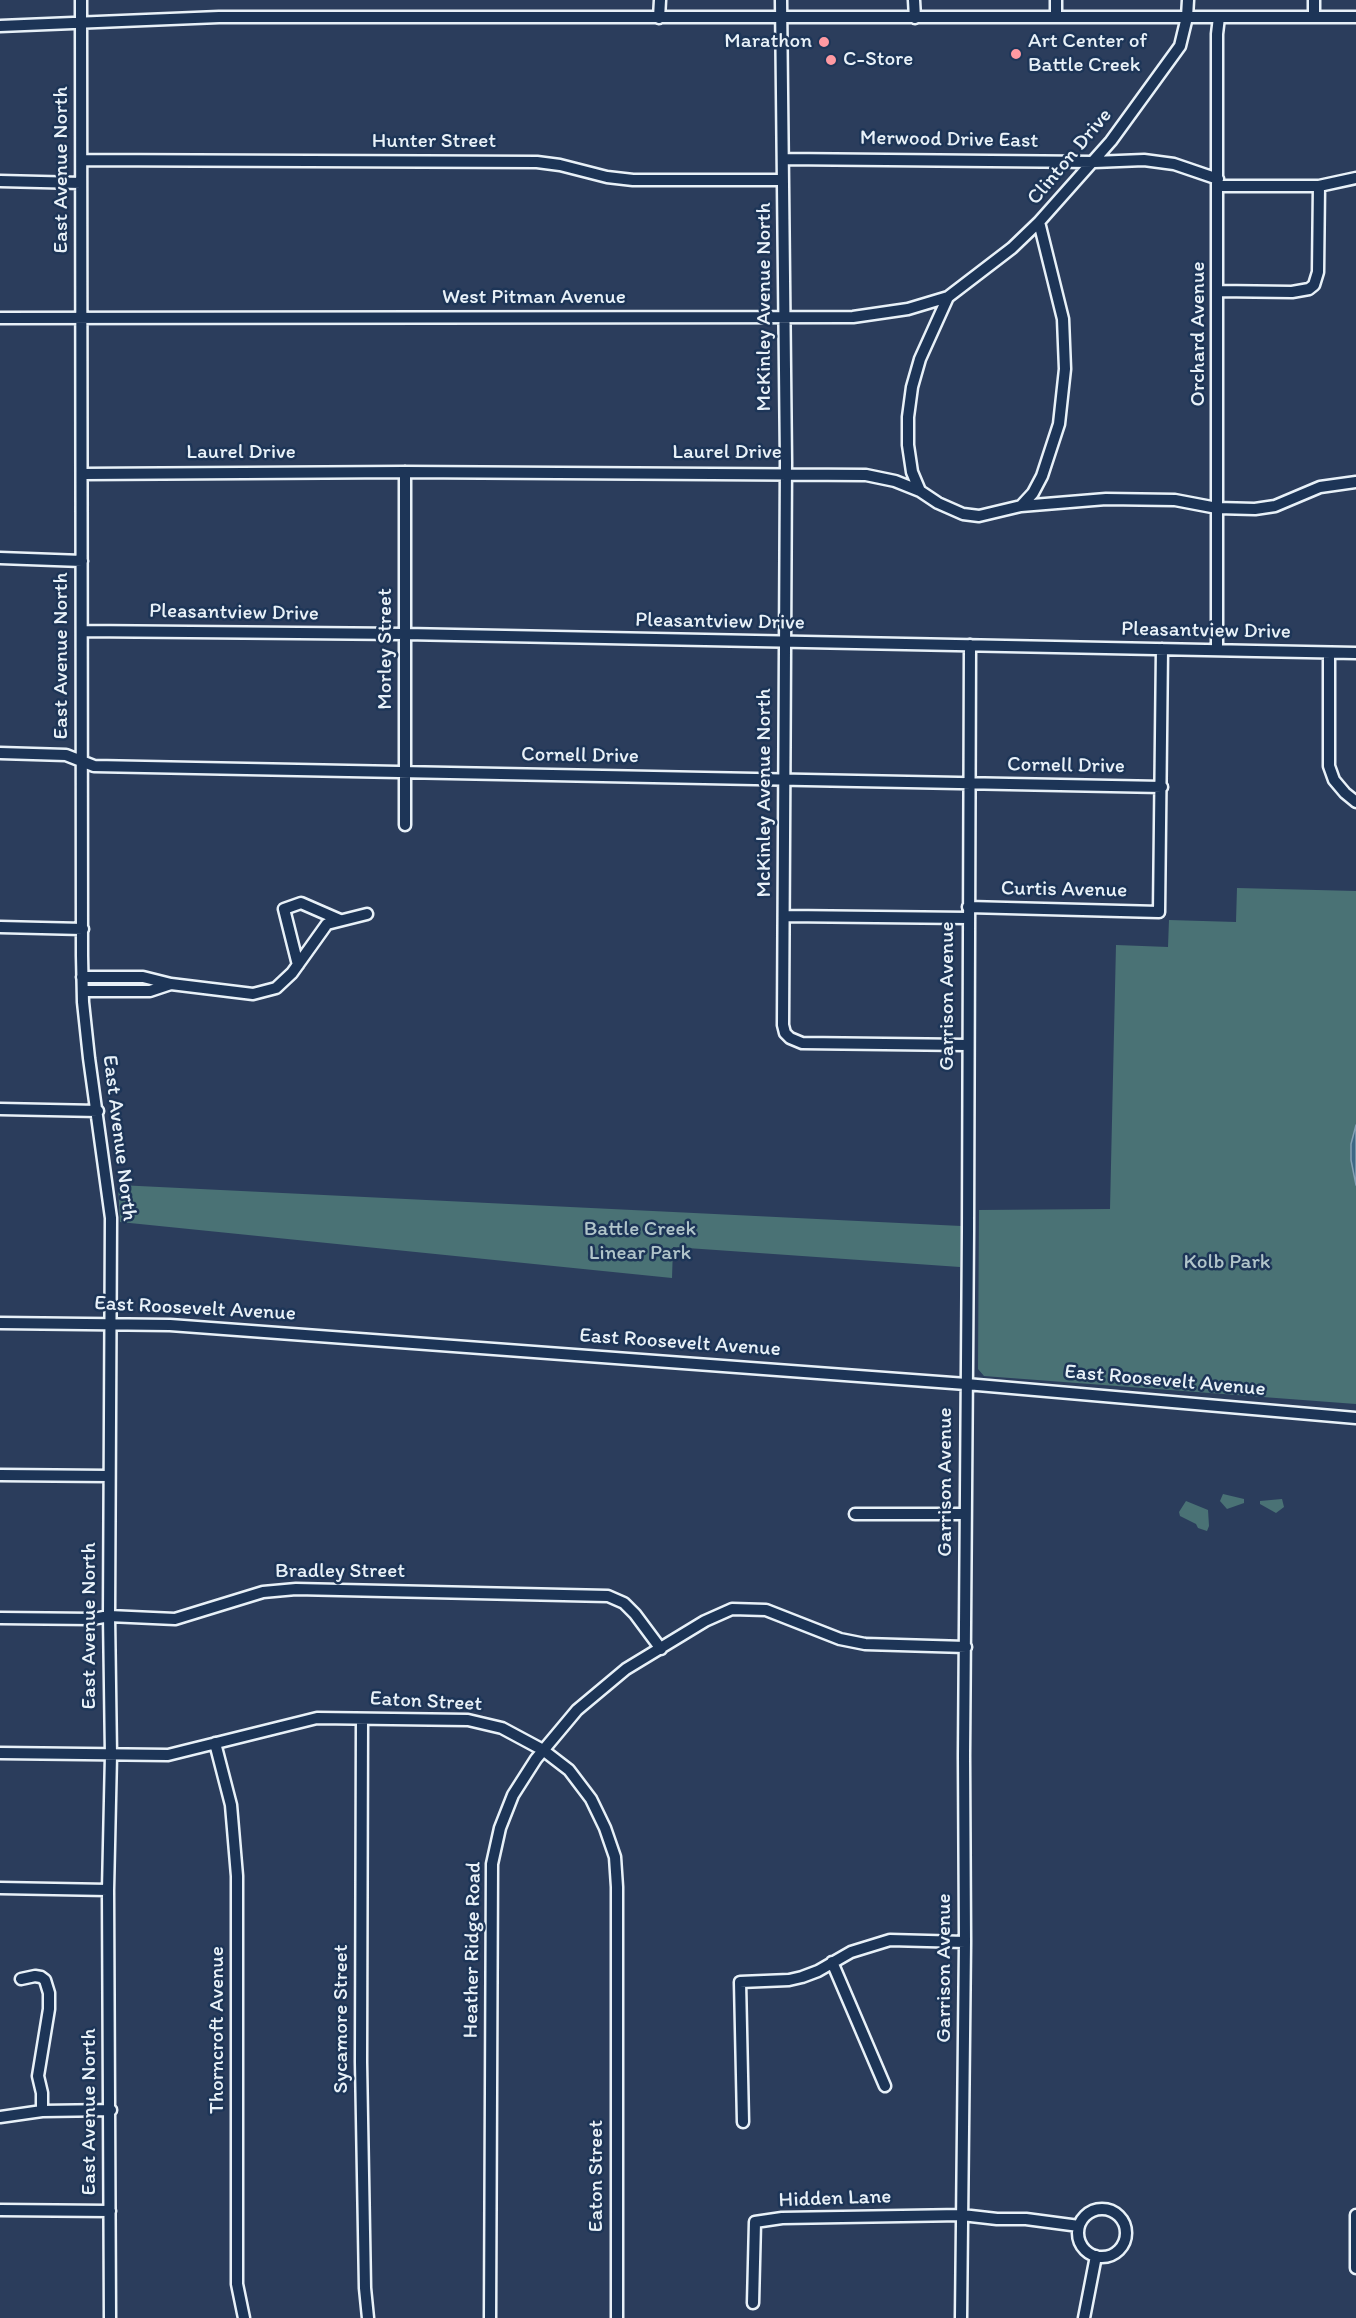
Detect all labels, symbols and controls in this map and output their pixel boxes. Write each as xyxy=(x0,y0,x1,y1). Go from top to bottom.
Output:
place label: Marathon xyxy=(724,29,812,55)
place label: Art Center of Battle Creek xyxy=(1028,29,1147,79)
marker: Marathon xyxy=(817,35,831,49)
place label: C-Store xyxy=(843,47,913,73)
marker: Art Center of Battle Creek xyxy=(1009,47,1023,61)
marker: C-Store xyxy=(824,53,838,67)
street label: East Avenue North xyxy=(49,86,75,254)
street label: Clinton Drive xyxy=(1022,104,1118,210)
street label: Merwood Drive East xyxy=(860,126,1038,154)
street label: Hunter Street xyxy=(372,129,496,155)
street label: McKinley Avenue North xyxy=(752,202,778,412)
street label: Orchard Avenue xyxy=(1186,261,1212,407)
street label: West Pitman Avenue xyxy=(442,285,626,311)
street label: Laurel Drive xyxy=(186,440,296,466)
street label: Laurel Drive xyxy=(672,440,782,466)
street label: East Avenue North xyxy=(49,572,75,740)
street label: Morley Street xyxy=(373,588,399,710)
street label: Pleasantview Drive xyxy=(149,599,319,627)
street label: Pleasantview Drive xyxy=(635,608,805,636)
street label: Pleasantview Drive xyxy=(1121,617,1291,645)
street label: McKinley Avenue North xyxy=(752,688,778,898)
street label: Cornell Drive xyxy=(521,742,639,770)
street label: Cornell Drive xyxy=(1007,752,1125,780)
street label: Curtis Avenue xyxy=(1001,876,1127,904)
street label: Garrison Avenue xyxy=(935,921,961,1071)
street label: East Avenue North xyxy=(96,1054,142,1222)
park label: Battle Creek Linear Park xyxy=(584,1217,696,1267)
park label: Kolb Park xyxy=(1184,1250,1270,1276)
street label: East Roosevelt Avenue xyxy=(94,1291,296,1327)
street label: East Roosevelt Avenue xyxy=(578,1323,782,1363)
street label: East Roosevelt Avenue xyxy=(1063,1360,1267,1402)
street label: Garrison Avenue xyxy=(933,1407,959,1557)
street label: East Avenue North xyxy=(77,1542,103,1710)
street label: Bradley Street xyxy=(275,1559,405,1585)
street label: Eaton Street xyxy=(369,1686,483,1718)
street label: Heather Ridge Road xyxy=(459,1861,487,2039)
street label: Garrison Avenue xyxy=(932,1893,958,2043)
street label: Sycamore Street xyxy=(329,1944,355,2094)
street label: Thorncroft Avenue xyxy=(205,1946,231,2114)
street label: East Avenue North xyxy=(77,2028,103,2196)
street label: Eaton Street xyxy=(584,2120,610,2232)
street label: Hidden Lane xyxy=(778,2184,892,2214)

